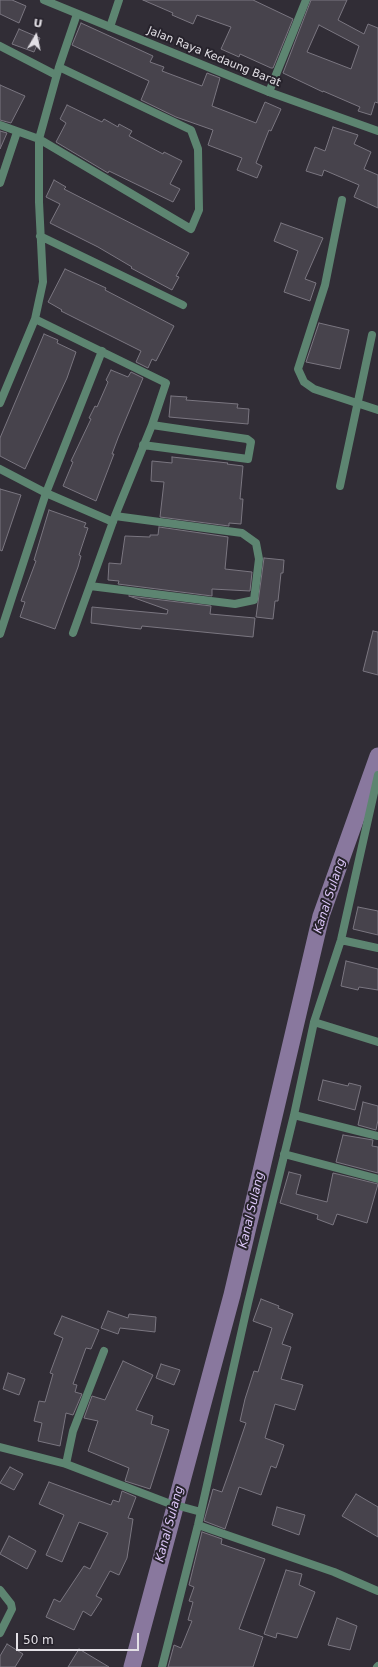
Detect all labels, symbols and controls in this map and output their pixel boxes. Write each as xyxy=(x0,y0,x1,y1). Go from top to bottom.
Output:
north arrow xyxy=(16,16,56,56)
text: U xyxy=(33,17,43,31)
street label: Jalan Raya Kedaung Barat xyxy=(145,24,283,90)
water label: Kanal Sulang xyxy=(311,857,349,935)
water label: Kanal Sulang xyxy=(236,1170,268,1250)
water label: Kanal Sulang xyxy=(153,1484,187,1564)
scale bar xyxy=(18,1625,141,1651)
text: 50 m xyxy=(23,1633,54,1647)

